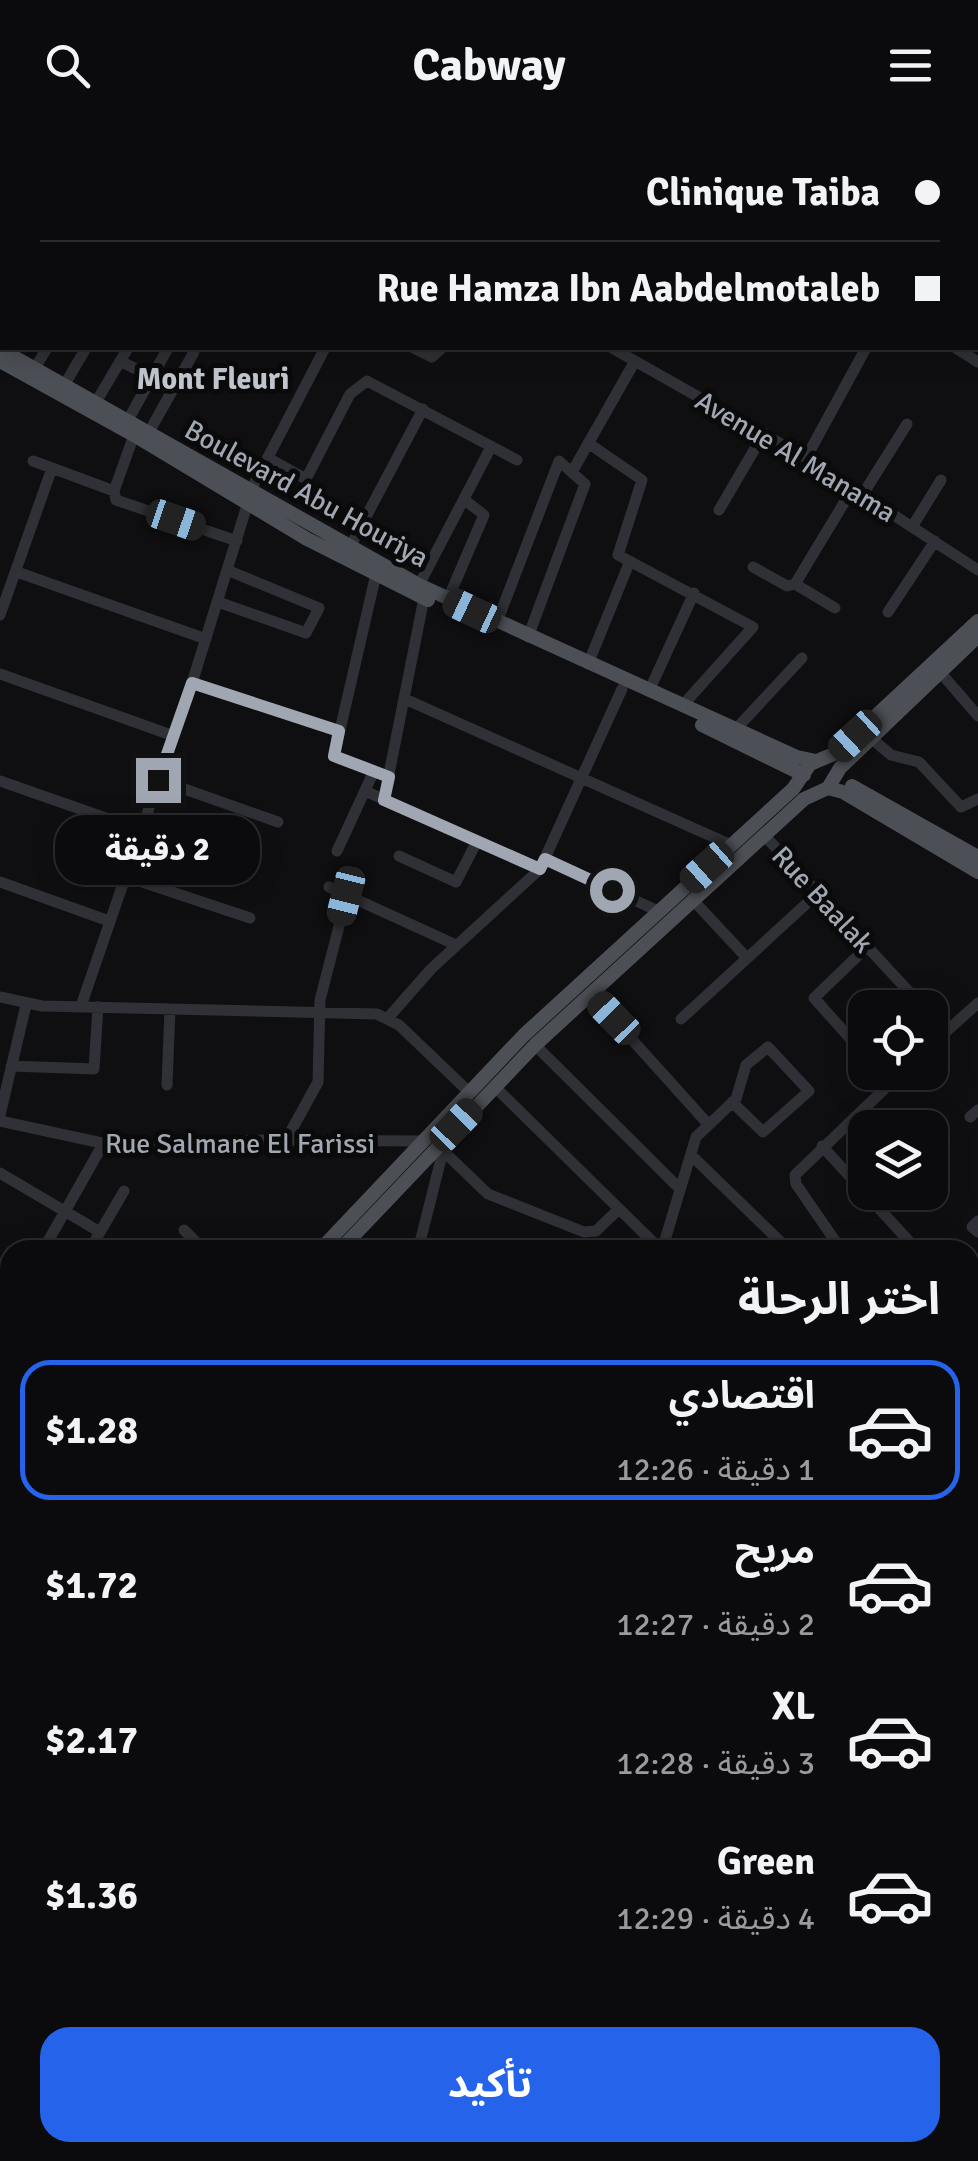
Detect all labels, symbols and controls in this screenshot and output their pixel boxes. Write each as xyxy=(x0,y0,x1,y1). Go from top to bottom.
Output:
icon: search xyxy=(40,38,95,93)
text: Cabway xyxy=(412,38,566,93)
icon: menu xyxy=(883,38,938,93)
text: Clinique Taiba xyxy=(646,169,880,216)
text: Rue Hamza Ibn Aabdelmotaleb xyxy=(376,265,880,312)
district label: Mont Fleuri xyxy=(137,361,289,398)
street label: Avenue Al Manama xyxy=(689,384,902,530)
street label: Boulevard Abu Houriya xyxy=(179,413,434,575)
car xyxy=(143,496,209,544)
car xyxy=(438,585,506,637)
car xyxy=(823,705,887,767)
route end xyxy=(136,758,181,803)
callout: 2 دقيقة xyxy=(56,815,260,885)
text: 2 دقيقة xyxy=(105,830,210,869)
car xyxy=(675,836,739,898)
street label: Rue Baalak xyxy=(764,839,880,960)
car xyxy=(324,863,368,929)
route start xyxy=(590,868,635,913)
car xyxy=(582,986,646,1050)
map controls xyxy=(848,990,948,1210)
button: locate xyxy=(848,990,948,1090)
car xyxy=(424,1093,488,1157)
button: layers xyxy=(848,1110,948,1210)
street label: Rue Salmane El Farissi xyxy=(105,1127,375,1161)
text: اختر الرحلة xyxy=(738,1272,940,1327)
text: اقتصادي xyxy=(669,1372,815,1419)
icon: car xyxy=(845,1385,935,1475)
text: $1.28 xyxy=(45,1407,138,1454)
text: 1 دقيقة · 12:26 xyxy=(616,1450,815,1489)
text: مريح xyxy=(735,1527,815,1574)
icon: car xyxy=(845,1540,935,1630)
text: $1.72 xyxy=(45,1562,138,1609)
text: 2 دقيقة · 12:27 xyxy=(616,1605,815,1644)
text: XL xyxy=(772,1683,815,1730)
icon: car xyxy=(845,1695,935,1785)
text: $2.17 xyxy=(45,1717,138,1764)
text: 3 دقيقة · 12:28 xyxy=(616,1744,815,1783)
text: Green xyxy=(717,1838,815,1885)
icon: car xyxy=(845,1850,935,1940)
text: $1.36 xyxy=(45,1872,138,1919)
text: 4 دقيقة · 12:29 xyxy=(616,1899,815,1938)
button: تأكيد xyxy=(40,2027,940,2142)

